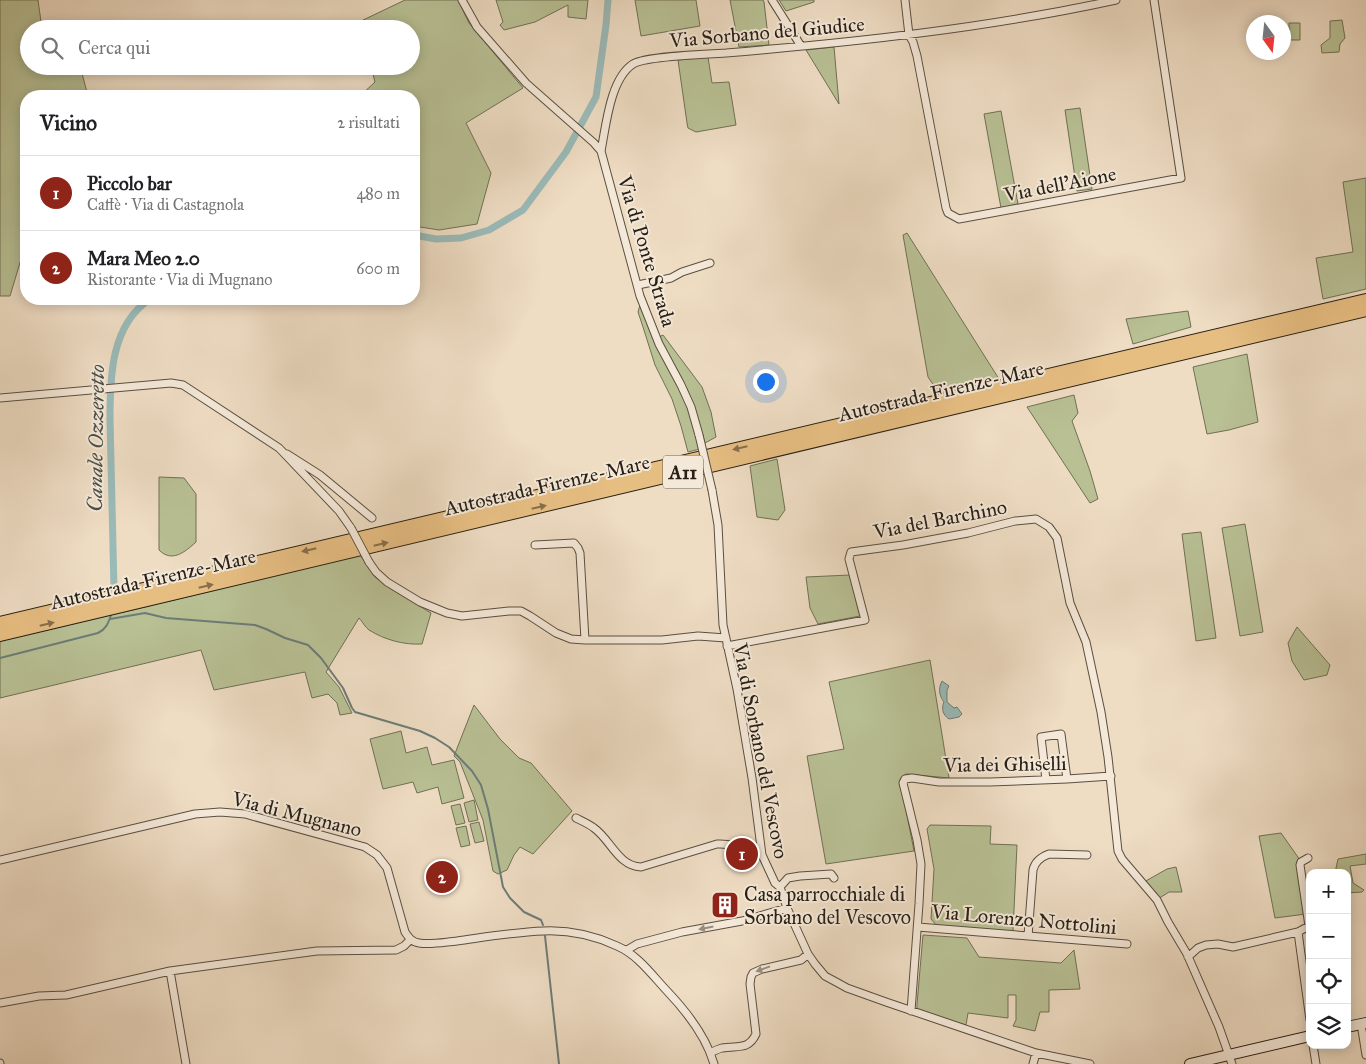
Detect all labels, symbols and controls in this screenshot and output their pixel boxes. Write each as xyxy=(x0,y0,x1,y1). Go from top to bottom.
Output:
street label: Via Sorbano del Giudice xyxy=(667,12,866,53)
north arrow xyxy=(1246,15,1291,60)
search box xyxy=(20,20,420,75)
icon: search xyxy=(38,34,66,62)
text: Cerca qui xyxy=(78,36,150,59)
text: Vicino xyxy=(40,110,97,136)
text: 2 risultati xyxy=(337,113,400,132)
street label: Via dell'Aione xyxy=(1001,161,1118,207)
text: Piccolo bar xyxy=(87,172,172,195)
street label: Via di Ponte Strada xyxy=(612,172,682,330)
text: 1 xyxy=(53,184,59,203)
text: 480 m xyxy=(356,184,400,203)
text: Caffè · Via di Castagnola xyxy=(87,195,244,214)
text: Mara Meo 2.0 xyxy=(87,247,200,270)
text: 2 xyxy=(52,259,60,278)
text: 600 m xyxy=(356,259,400,278)
text: Ristorante · Via di Mugnano xyxy=(87,270,273,289)
street label: Autostrada Firenze-Mare xyxy=(835,356,1046,427)
water label: Canale Ozzeretto xyxy=(82,364,110,512)
your location xyxy=(753,369,779,395)
one-way arrow xyxy=(732,444,747,452)
street label: Autostrada Firenze-Mare xyxy=(441,450,652,521)
road number: A11 xyxy=(663,456,703,488)
street label: Via del Barchino xyxy=(870,494,1009,544)
one-way arrow xyxy=(531,503,546,511)
one-way arrow xyxy=(373,540,388,548)
street label: Autostrada Firenze-Mare xyxy=(47,544,258,615)
one-way arrow xyxy=(301,546,316,554)
one-way arrow xyxy=(198,582,213,590)
one-way arrow xyxy=(40,620,55,628)
street label: Via di Sorbano del Vescovo xyxy=(728,640,794,861)
street label: Via dei Ghiselli xyxy=(942,751,1067,777)
street label: Via di Mugnano xyxy=(228,786,364,843)
pin: 1 xyxy=(726,835,758,873)
pin: 2 xyxy=(426,858,458,896)
map controls xyxy=(1306,869,1351,1049)
button: + xyxy=(1306,869,1351,914)
place label: Casa parrocchiale di Sorbano del Vescovo xyxy=(744,882,911,929)
building icon: Casa parrocchiale di Sorbano del Vescovo xyxy=(710,890,740,920)
street label: Via Lorenzo Nottolini xyxy=(929,899,1118,939)
button: − xyxy=(1306,914,1351,959)
one-way arrow xyxy=(697,924,713,932)
button: locate xyxy=(1306,959,1351,1004)
one-way arrow xyxy=(755,966,770,974)
button: layers xyxy=(1306,1004,1351,1049)

